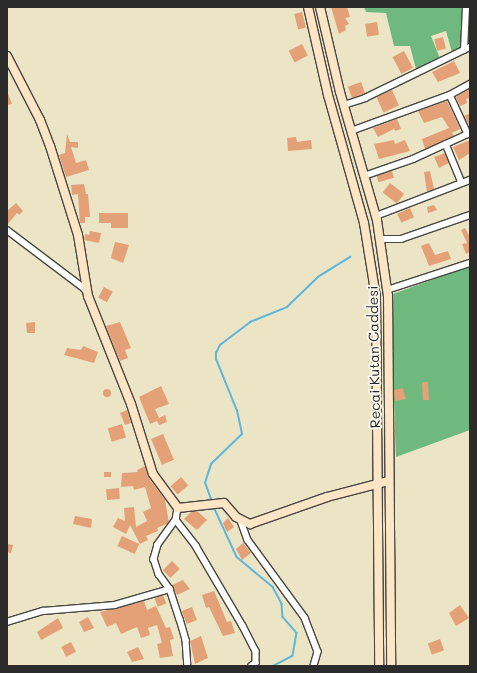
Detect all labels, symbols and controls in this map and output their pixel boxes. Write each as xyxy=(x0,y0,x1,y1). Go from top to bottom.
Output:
street label: Recai Kutan Caddesi xyxy=(364,285,384,429)

